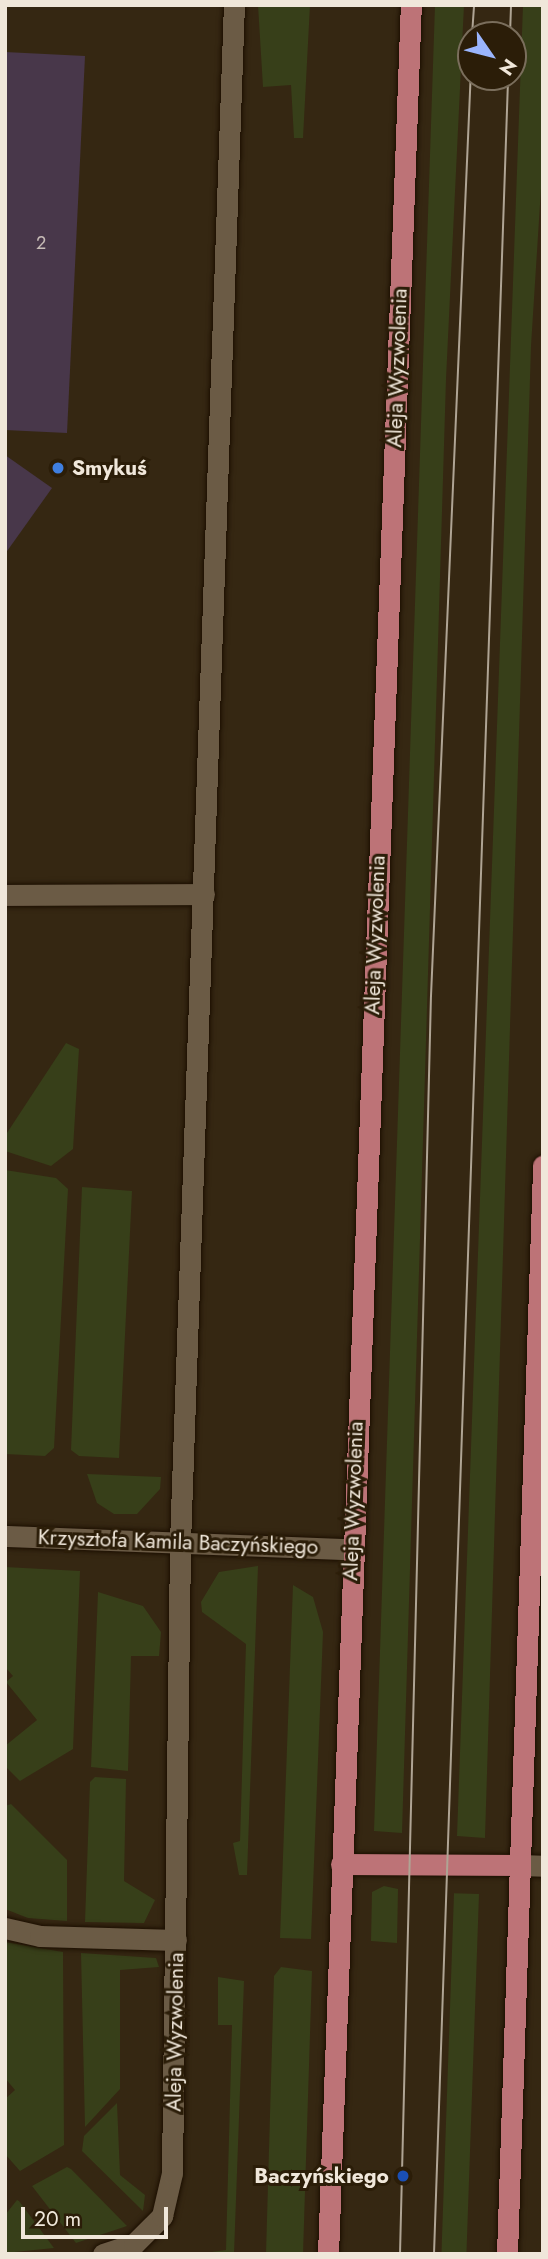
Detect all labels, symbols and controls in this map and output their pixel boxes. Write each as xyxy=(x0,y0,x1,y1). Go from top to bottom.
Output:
north arrow xyxy=(457,21,527,91)
text: N xyxy=(493,53,523,81)
house number: 2 xyxy=(36,232,46,254)
street label: Aleja Wyzwolenia xyxy=(382,288,412,448)
place label: Smykuś xyxy=(72,455,147,481)
marker: Smykuś xyxy=(50,460,66,476)
street label: Aleja Wyzwolenia xyxy=(360,855,390,1015)
street label: Aleja Wyzwolenia xyxy=(338,1421,368,1581)
street label: Krzysztofa Kamila Baczyńskiego xyxy=(37,1525,319,1559)
street label: Aleja Wyzwolenia xyxy=(161,1952,189,2112)
place label: Baczyńskiego xyxy=(254,2163,389,2189)
marker: Baczyńskiego xyxy=(395,2168,411,2184)
scale bar xyxy=(24,2192,172,2236)
text: 20 m xyxy=(34,2204,81,2234)

